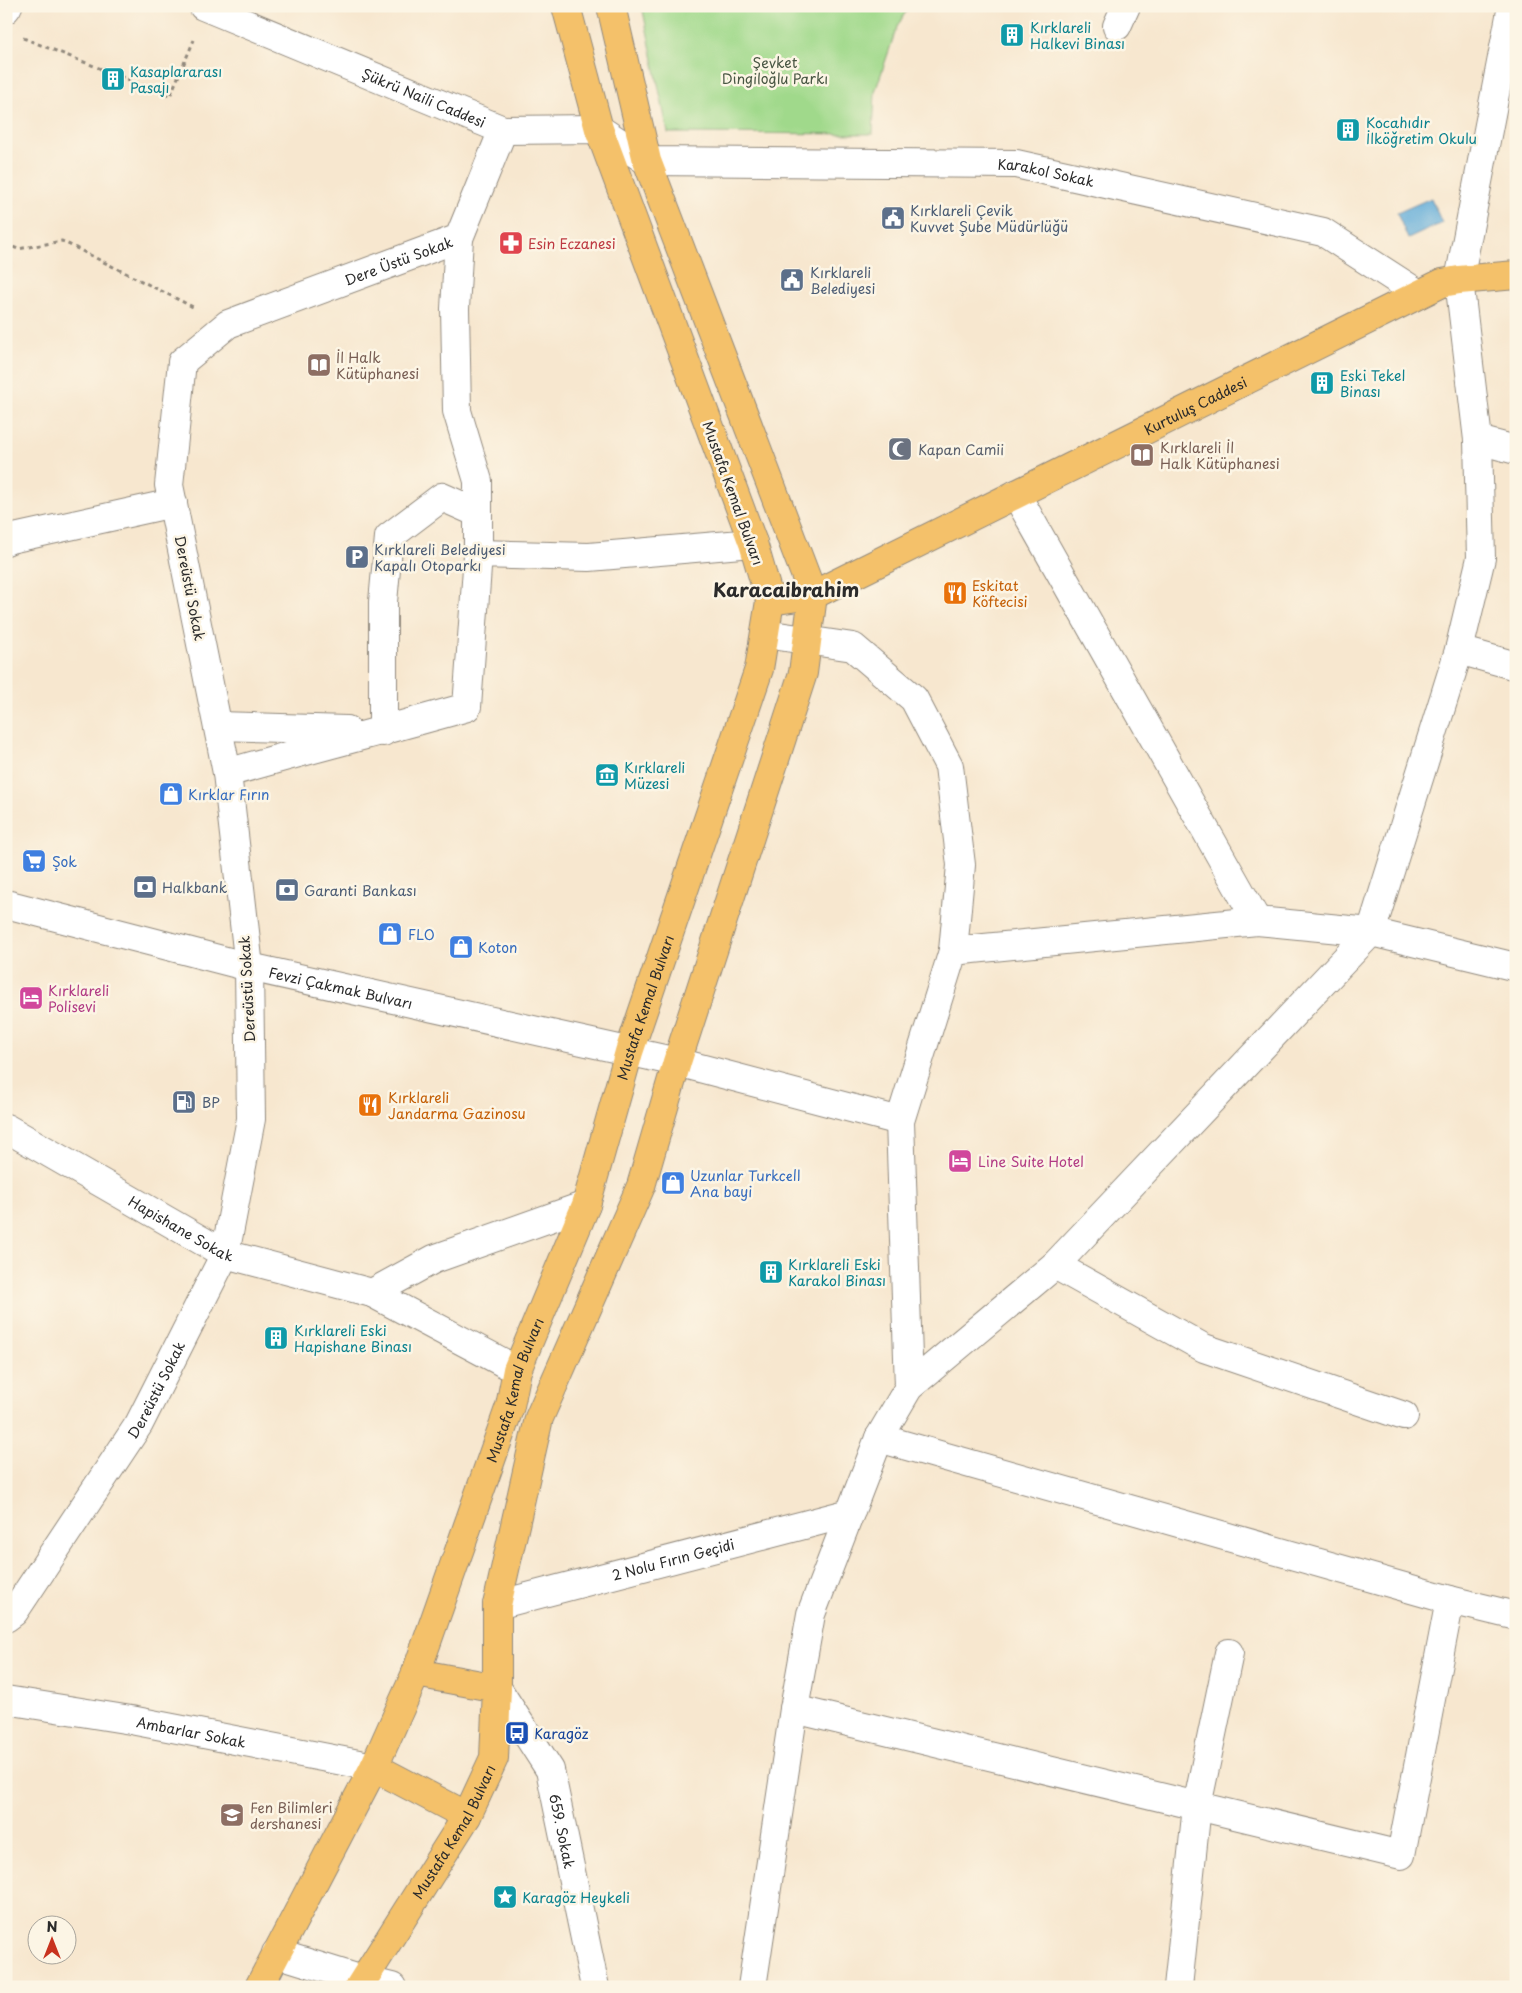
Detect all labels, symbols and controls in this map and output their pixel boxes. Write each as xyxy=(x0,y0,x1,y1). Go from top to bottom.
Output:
place label: Kırklareli Halkevi Binası xyxy=(1030,17,1125,54)
building icon: Kırklareli Halkevi Binası xyxy=(999,22,1025,48)
park label: Şevket Dingiloğlu Parkı xyxy=(722,52,828,89)
place label: Kasaplararası Pasajı xyxy=(130,61,222,98)
street label: Şükrü Naili Caddesi xyxy=(359,62,489,132)
building icon: Kasaplararası Pasajı xyxy=(100,66,126,92)
place label: Kocahıdır İlköğretim Okulu xyxy=(1366,112,1477,149)
building icon: Kocahıdır İlköğretim Okulu xyxy=(1335,117,1361,143)
street label: Karakol Sokak xyxy=(997,153,1096,192)
place label: Kırklareli Çevik Kuvvet Şube Müdürlüğü xyxy=(910,200,1068,237)
public building icon: Kırklareli Çevik Kuvvet Şube Müdürlüğü xyxy=(880,205,906,231)
pharmacy icon: Esin Eczanesi xyxy=(498,230,524,256)
street label: Dere Üstü Sokak xyxy=(341,231,456,290)
place label: Esin Eczanesi xyxy=(528,233,616,254)
place label: Kırklareli Belediyesi xyxy=(810,262,875,299)
public building icon: Kırklareli Belediyesi xyxy=(779,267,805,293)
place label: İl Halk Kütüphanesi xyxy=(336,347,419,384)
library icon: İl Halk Kütüphanesi xyxy=(306,352,332,378)
place label: Eski Tekel Binası xyxy=(1340,365,1405,402)
building icon: Eski Tekel Binası xyxy=(1309,370,1335,396)
street label: Kurtuluş Caddesi xyxy=(1140,371,1250,440)
street label: Mustafa Kemal Bulvarı xyxy=(697,418,769,568)
mosque icon: Kapan Camii xyxy=(887,436,913,462)
place label: Kırklareli İl Halk Kütüphanesi xyxy=(1160,437,1280,474)
place label: Kapan Camii xyxy=(918,439,1004,460)
library icon: Kırklareli İl Halk Kütüphanesi xyxy=(1129,442,1155,468)
street label: Dereüstü Sokak xyxy=(170,534,210,642)
place label: Kırklareli Belediyesi Kapalı Otoparkı xyxy=(374,539,506,576)
parking icon: Kırklareli Belediyesi Kapalı Otoparkı xyxy=(344,544,370,570)
district label: Karacaibrahim xyxy=(713,575,859,603)
place label: Eskitat Köftecisi xyxy=(972,575,1028,612)
restaurant icon: Eskitat Köftecisi xyxy=(942,580,968,606)
place label: Kırklareli Müzesi xyxy=(624,757,685,794)
museum icon: Kırklareli Müzesi xyxy=(594,762,620,788)
shop icon: Kırklar Fırın xyxy=(158,781,184,807)
place label: Kırklar Fırın xyxy=(188,784,270,805)
supermarket icon: Şok xyxy=(21,848,47,874)
place label: Şok xyxy=(52,851,77,872)
bank icon: Halkbank xyxy=(132,874,158,900)
place label: Halkbank xyxy=(162,877,228,898)
bank icon: Garanti Bankası xyxy=(274,877,300,903)
place label: Garanti Bankası xyxy=(304,880,417,901)
shop icon: FLO xyxy=(377,921,403,947)
place label: FLO xyxy=(408,924,435,945)
street label: Mustafa Kemal Bulvarı xyxy=(611,932,679,1082)
shop icon: Koton xyxy=(448,934,474,960)
street label: Dereüstü Sokak xyxy=(234,935,260,1043)
place label: Koton xyxy=(478,937,517,958)
street label: Fevzi Çakmak Bulvarı xyxy=(267,961,415,1014)
place label: Kırklareli Polisevi xyxy=(48,980,109,1017)
hotel icon: Kırklareli Polisevi xyxy=(18,985,44,1011)
place label: Kırklareli Jandarma Gazinosu xyxy=(388,1087,526,1124)
fuel station icon: BP xyxy=(171,1089,197,1115)
place label: BP xyxy=(202,1092,220,1113)
restaurant icon: Kırklareli Jandarma Gazinosu xyxy=(357,1092,383,1118)
hotel icon: Line Suite Hotel xyxy=(947,1148,973,1174)
place label: Line Suite Hotel xyxy=(978,1151,1084,1172)
place label: Uzunlar Turkcell Ana bayi xyxy=(690,1165,800,1202)
shop icon: Uzunlar Turkcell Ana bayi xyxy=(660,1170,686,1196)
street label: Hapishane Sokak xyxy=(125,1190,236,1266)
place label: Kırklareli Eski Karakol Binası xyxy=(788,1254,886,1291)
building icon: Kırklareli Eski Karakol Binası xyxy=(758,1259,784,1285)
street label: Mustafa Kemal Bulvarı xyxy=(480,1314,548,1465)
place label: Kırklareli Eski Hapishane Binası xyxy=(294,1320,412,1357)
building icon: Kırklareli Eski Hapishane Binası xyxy=(263,1325,289,1351)
street label: Dereüstü Sokak xyxy=(122,1337,190,1442)
street label: 2 Nolu Fırın Geçidi xyxy=(610,1533,737,1585)
street label: Ambarlar Sokak xyxy=(135,1711,248,1753)
bus stop icon: Karagöz xyxy=(504,1720,530,1746)
place label: Karagöz xyxy=(534,1723,589,1744)
street label: Mustafa Kemal Bulvarı xyxy=(407,1761,500,1903)
street label: 659. Sokak xyxy=(545,1792,581,1870)
place label: Fen Bilimleri dershanesi xyxy=(250,1797,333,1834)
school or university icon: Fen Bilimleri dershanesi xyxy=(219,1802,245,1828)
place icon: Karagöz Heykeli xyxy=(492,1884,518,1910)
place label: Karagöz Heykeli xyxy=(522,1887,630,1908)
north arrow xyxy=(28,1916,78,1966)
text: N xyxy=(46,1916,58,1937)

